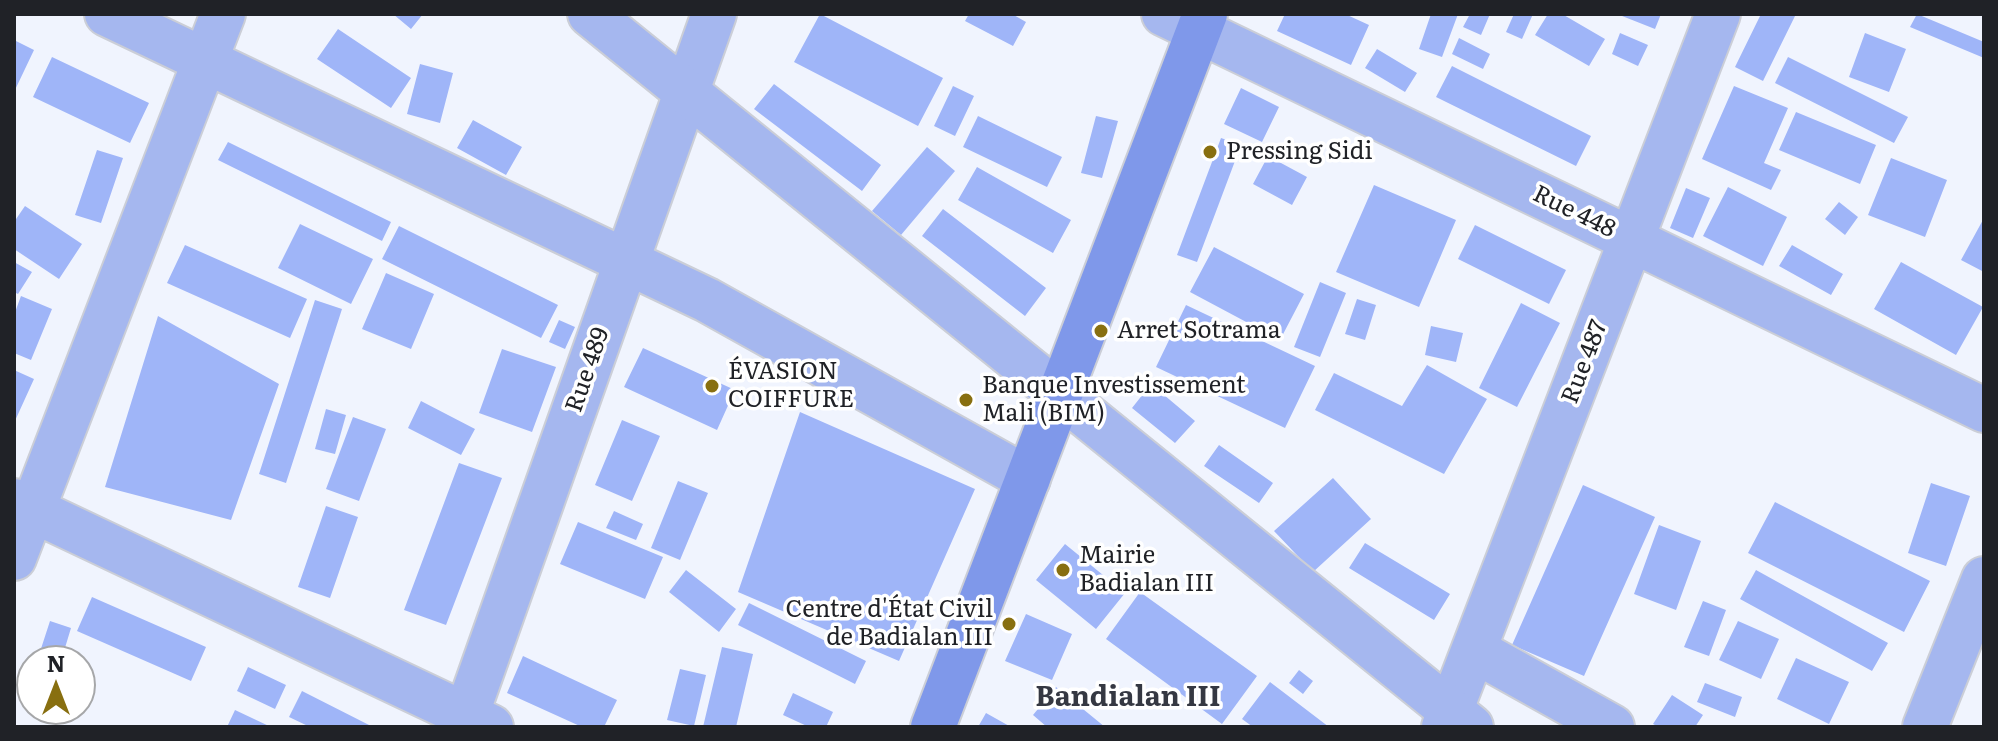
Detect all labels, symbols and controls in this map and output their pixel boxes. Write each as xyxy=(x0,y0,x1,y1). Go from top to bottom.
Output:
place label: Pressing Sidi xyxy=(1226,138,1372,166)
marker: Pressing Sidi xyxy=(1201,143,1219,161)
street label: Rue 448 xyxy=(1528,180,1620,244)
street label: Rue 487 xyxy=(1556,316,1614,408)
place label: Arret Sotrama xyxy=(1117,317,1281,345)
marker: Arret Sotrama xyxy=(1092,322,1110,340)
street label: Rue 489 xyxy=(560,324,616,416)
place label: ÉVASION COIFFURE xyxy=(728,358,854,414)
place label: Banque Investissement Mali (BIM) xyxy=(982,372,1246,428)
marker: ÉVASION COIFFURE xyxy=(703,377,721,395)
marker: Banque Investissement Mali (BIM) xyxy=(957,391,975,409)
place label: Mairie Badialan III xyxy=(1079,542,1214,598)
marker: Mairie Badialan III xyxy=(1054,561,1072,579)
place label: Centre d'État Civil de Badialan III xyxy=(786,596,993,652)
marker: Centre d'État Civil de Badialan III xyxy=(1000,615,1018,633)
north arrow xyxy=(16,645,96,725)
text: N xyxy=(47,646,65,679)
district label: Bandialan III xyxy=(1035,681,1221,715)

